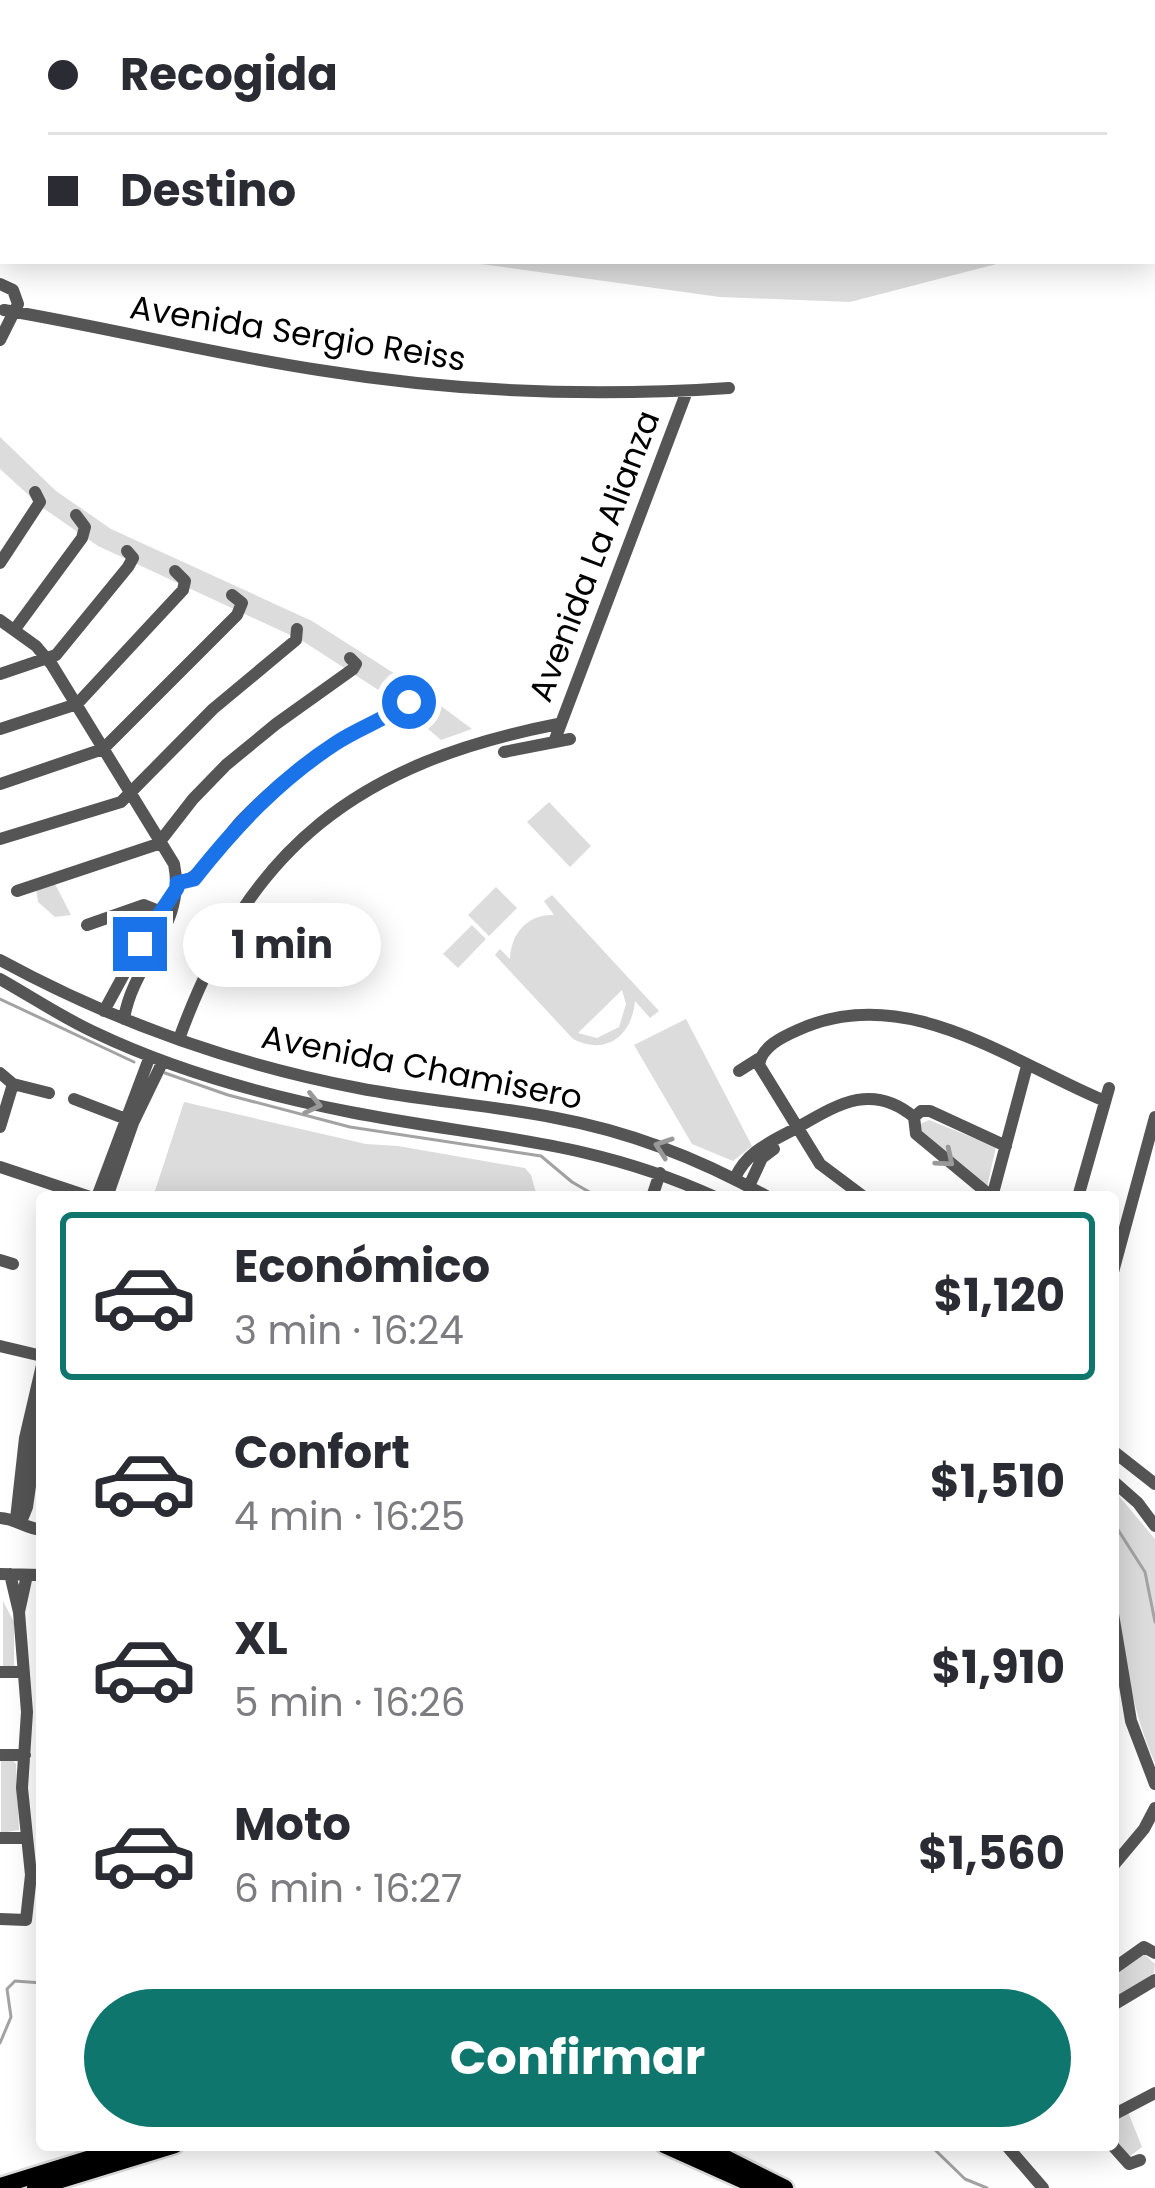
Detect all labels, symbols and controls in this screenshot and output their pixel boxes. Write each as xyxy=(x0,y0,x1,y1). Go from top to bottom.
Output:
text: Recogida xyxy=(120,43,338,106)
text: Destino xyxy=(120,159,296,222)
street label: Avenida Sergio Reiss xyxy=(127,283,469,383)
street label: Avenida La Alianza xyxy=(517,404,671,708)
route start xyxy=(382,675,436,729)
callout: 1 min xyxy=(182,902,380,986)
route end xyxy=(113,917,167,971)
text: 1 min xyxy=(231,917,333,972)
street label: Avenida Chamisero xyxy=(258,1013,586,1121)
one-way arrow xyxy=(303,1091,323,1116)
one-way arrow xyxy=(653,1137,674,1162)
one-way arrow xyxy=(933,1145,955,1167)
text: Económico xyxy=(234,1235,490,1298)
icon: car xyxy=(90,1242,198,1350)
text: $1,120 xyxy=(934,1264,1065,1327)
text: 3 min · 16:24 xyxy=(234,1303,464,1358)
text: Confort xyxy=(234,1421,410,1484)
icon: car xyxy=(90,1428,198,1536)
text: $1,510 xyxy=(930,1450,1065,1513)
text: 4 min · 16:25 xyxy=(234,1489,465,1544)
text: XL xyxy=(234,1607,288,1670)
icon: car xyxy=(90,1614,198,1722)
text: $1,910 xyxy=(932,1636,1065,1699)
text: 5 min · 16:26 xyxy=(234,1675,465,1730)
text: Moto xyxy=(234,1793,351,1856)
icon: car xyxy=(90,1800,198,1908)
text: $1,560 xyxy=(918,1822,1065,1885)
text: 6 min · 16:27 xyxy=(234,1861,462,1916)
button: Confirmar xyxy=(84,1989,1071,2127)

